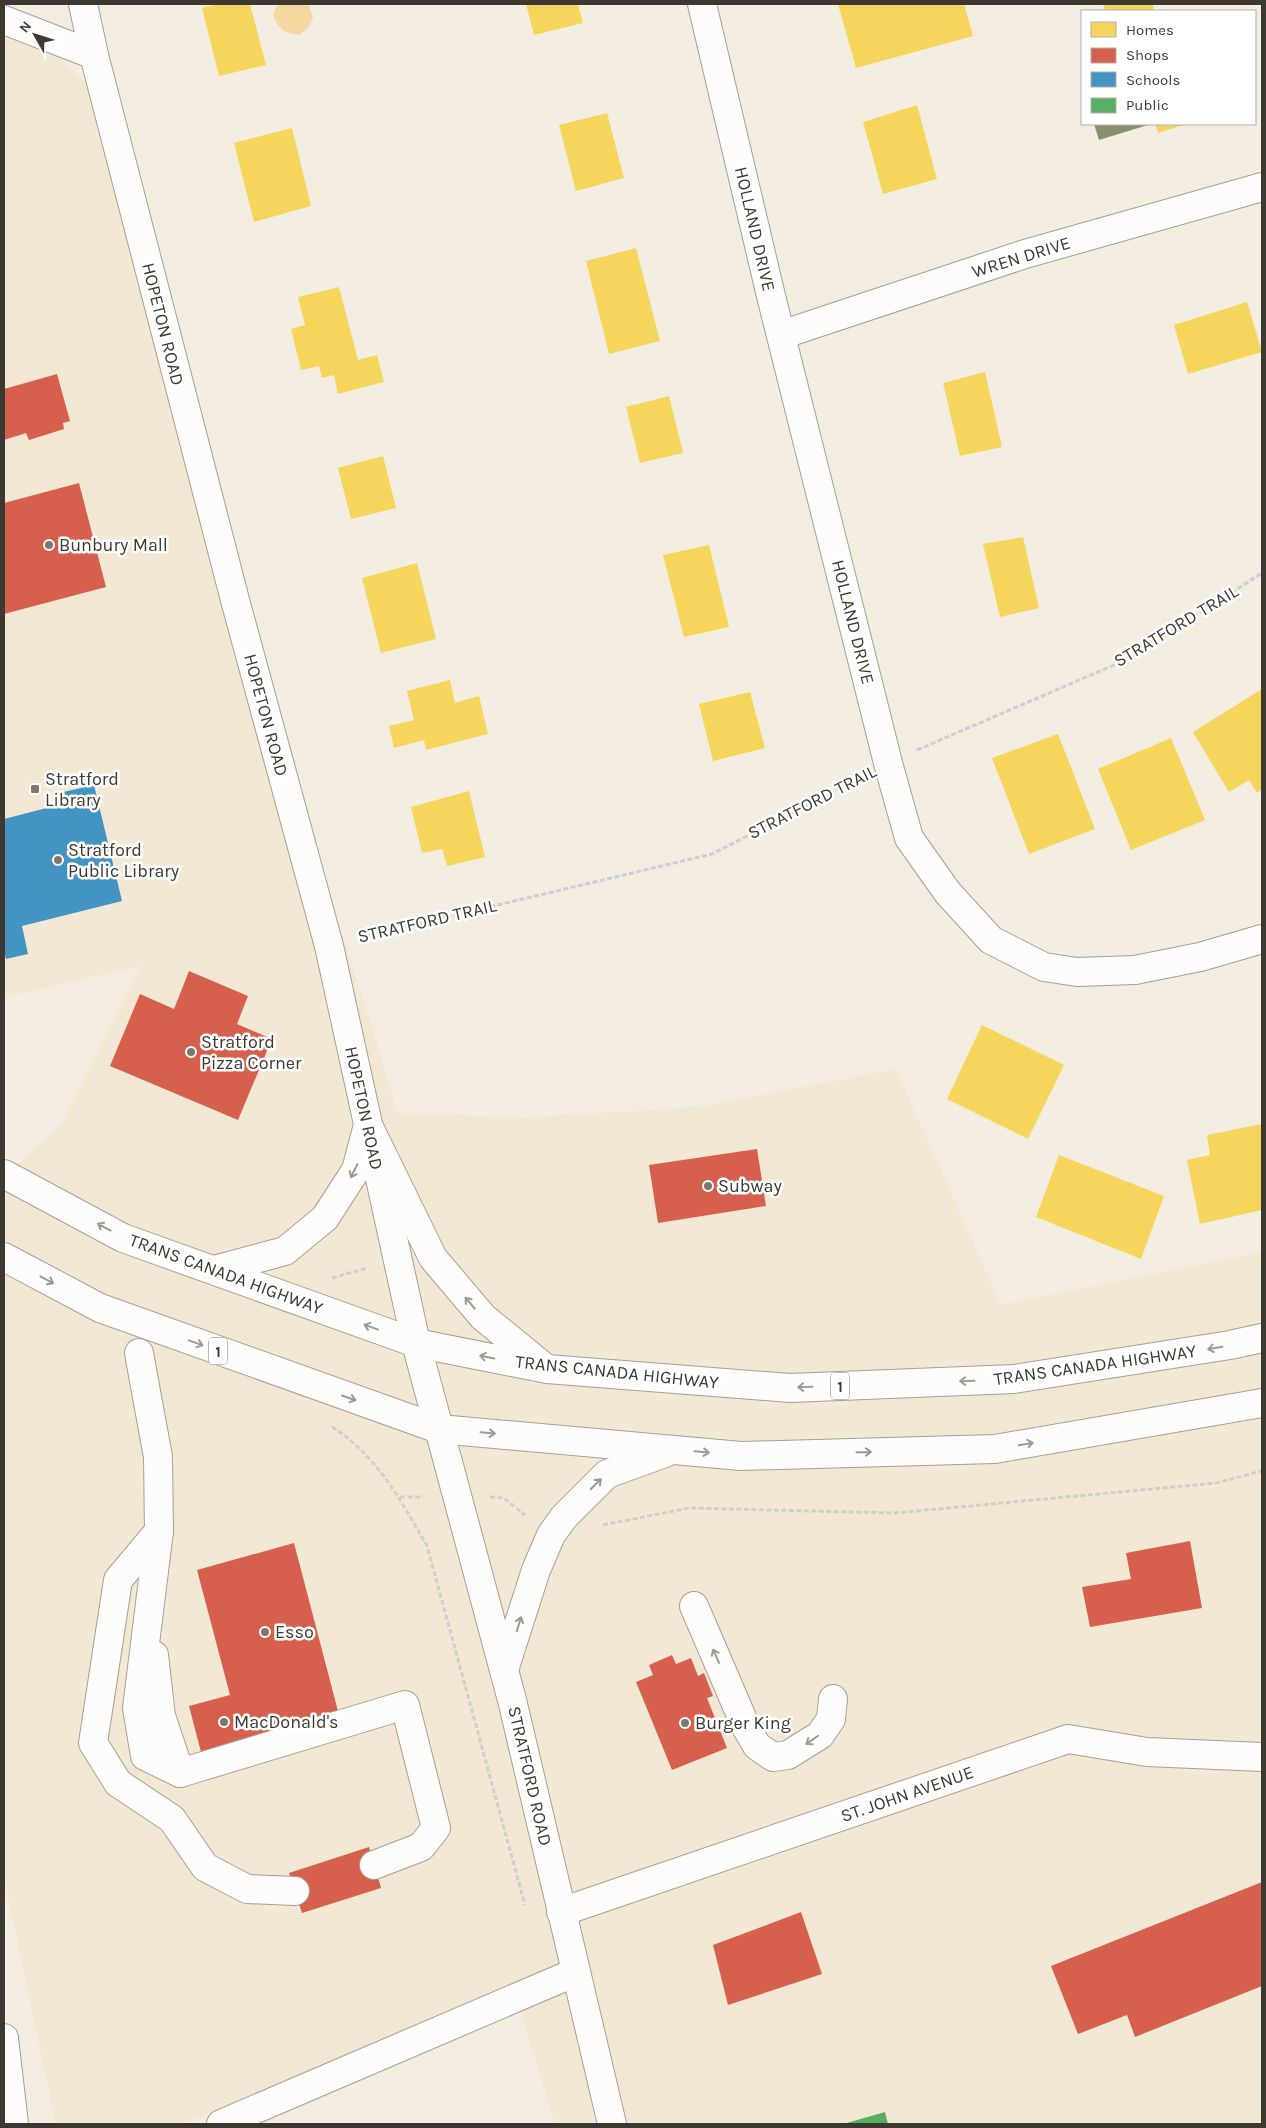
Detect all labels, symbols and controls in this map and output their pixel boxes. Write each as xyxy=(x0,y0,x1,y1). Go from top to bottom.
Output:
north arrow xyxy=(10,10,60,60)
legend xyxy=(1081,10,1256,125)
text: N xyxy=(16,18,35,36)
text: Homes xyxy=(1126,21,1174,39)
text: Shops xyxy=(1126,46,1169,64)
text: Schools xyxy=(1126,71,1180,89)
text: Public xyxy=(1126,96,1169,114)
street label: HOLLAND DRIVE xyxy=(730,164,780,294)
street label: WREN DRIVE xyxy=(969,232,1073,282)
street label: HOPETON ROAD xyxy=(137,260,189,388)
place label: Bunbury Mall xyxy=(59,534,168,556)
marker: Bunbury Mall xyxy=(43,539,55,551)
street label: HOLLAND DRIVE xyxy=(827,557,879,687)
street label: STRATFORD TRAIL xyxy=(1110,580,1243,672)
street label: HOPETON ROAD xyxy=(239,651,293,779)
street label: STRATFORD TRAIL xyxy=(744,760,881,844)
place label: Stratford Library xyxy=(45,768,119,811)
marker: Stratford Library xyxy=(29,783,41,795)
place label: Stratford Public Library xyxy=(68,839,180,882)
marker: Stratford Public Library xyxy=(52,854,64,866)
street label: STRATFORD TRAIL xyxy=(356,894,499,948)
place label: Stratford Pizza Corner xyxy=(201,1031,302,1074)
street label: HOPETON ROAD xyxy=(340,1044,388,1172)
marker: Stratford Pizza Corner xyxy=(185,1046,197,1058)
one-way arrow xyxy=(348,1163,358,1178)
place label: Subway xyxy=(718,1175,782,1197)
marker: Subway xyxy=(702,1180,714,1192)
one-way arrow xyxy=(96,1222,111,1232)
street label: TRANS CANADA HIGHWAY xyxy=(126,1229,326,1319)
one-way arrow xyxy=(39,1276,54,1285)
one-way arrow xyxy=(465,1296,476,1309)
one-way arrow xyxy=(363,1322,379,1331)
road number: 1 xyxy=(209,1338,227,1364)
one-way arrow xyxy=(188,1339,204,1348)
street label: TRANS CANADA HIGHWAY xyxy=(992,1340,1198,1390)
one-way arrow xyxy=(1207,1343,1223,1353)
street label: TRANS CANADA HIGHWAY xyxy=(514,1350,720,1394)
one-way arrow xyxy=(479,1352,495,1361)
road number: 1 xyxy=(831,1372,849,1400)
one-way arrow xyxy=(959,1376,976,1386)
one-way arrow xyxy=(797,1383,813,1392)
one-way arrow xyxy=(341,1394,357,1403)
one-way arrow xyxy=(480,1429,496,1438)
one-way arrow xyxy=(1018,1438,1034,1448)
one-way arrow xyxy=(694,1448,710,1457)
one-way arrow xyxy=(856,1448,872,1457)
one-way arrow xyxy=(590,1478,602,1491)
one-way arrow xyxy=(514,1616,524,1632)
place label: Esso xyxy=(275,1621,314,1643)
marker: Esso xyxy=(259,1626,271,1638)
one-way arrow xyxy=(710,1649,720,1664)
street label: STRATFORD ROAD xyxy=(503,1704,557,1848)
place label: MacDonald's xyxy=(234,1711,339,1733)
place label: Burger King xyxy=(695,1712,791,1734)
marker: MacDonald's xyxy=(218,1716,230,1728)
marker: Burger King xyxy=(679,1717,691,1729)
one-way arrow xyxy=(805,1735,819,1745)
street label: ST. JOHN AVENUE xyxy=(838,1761,976,1827)

